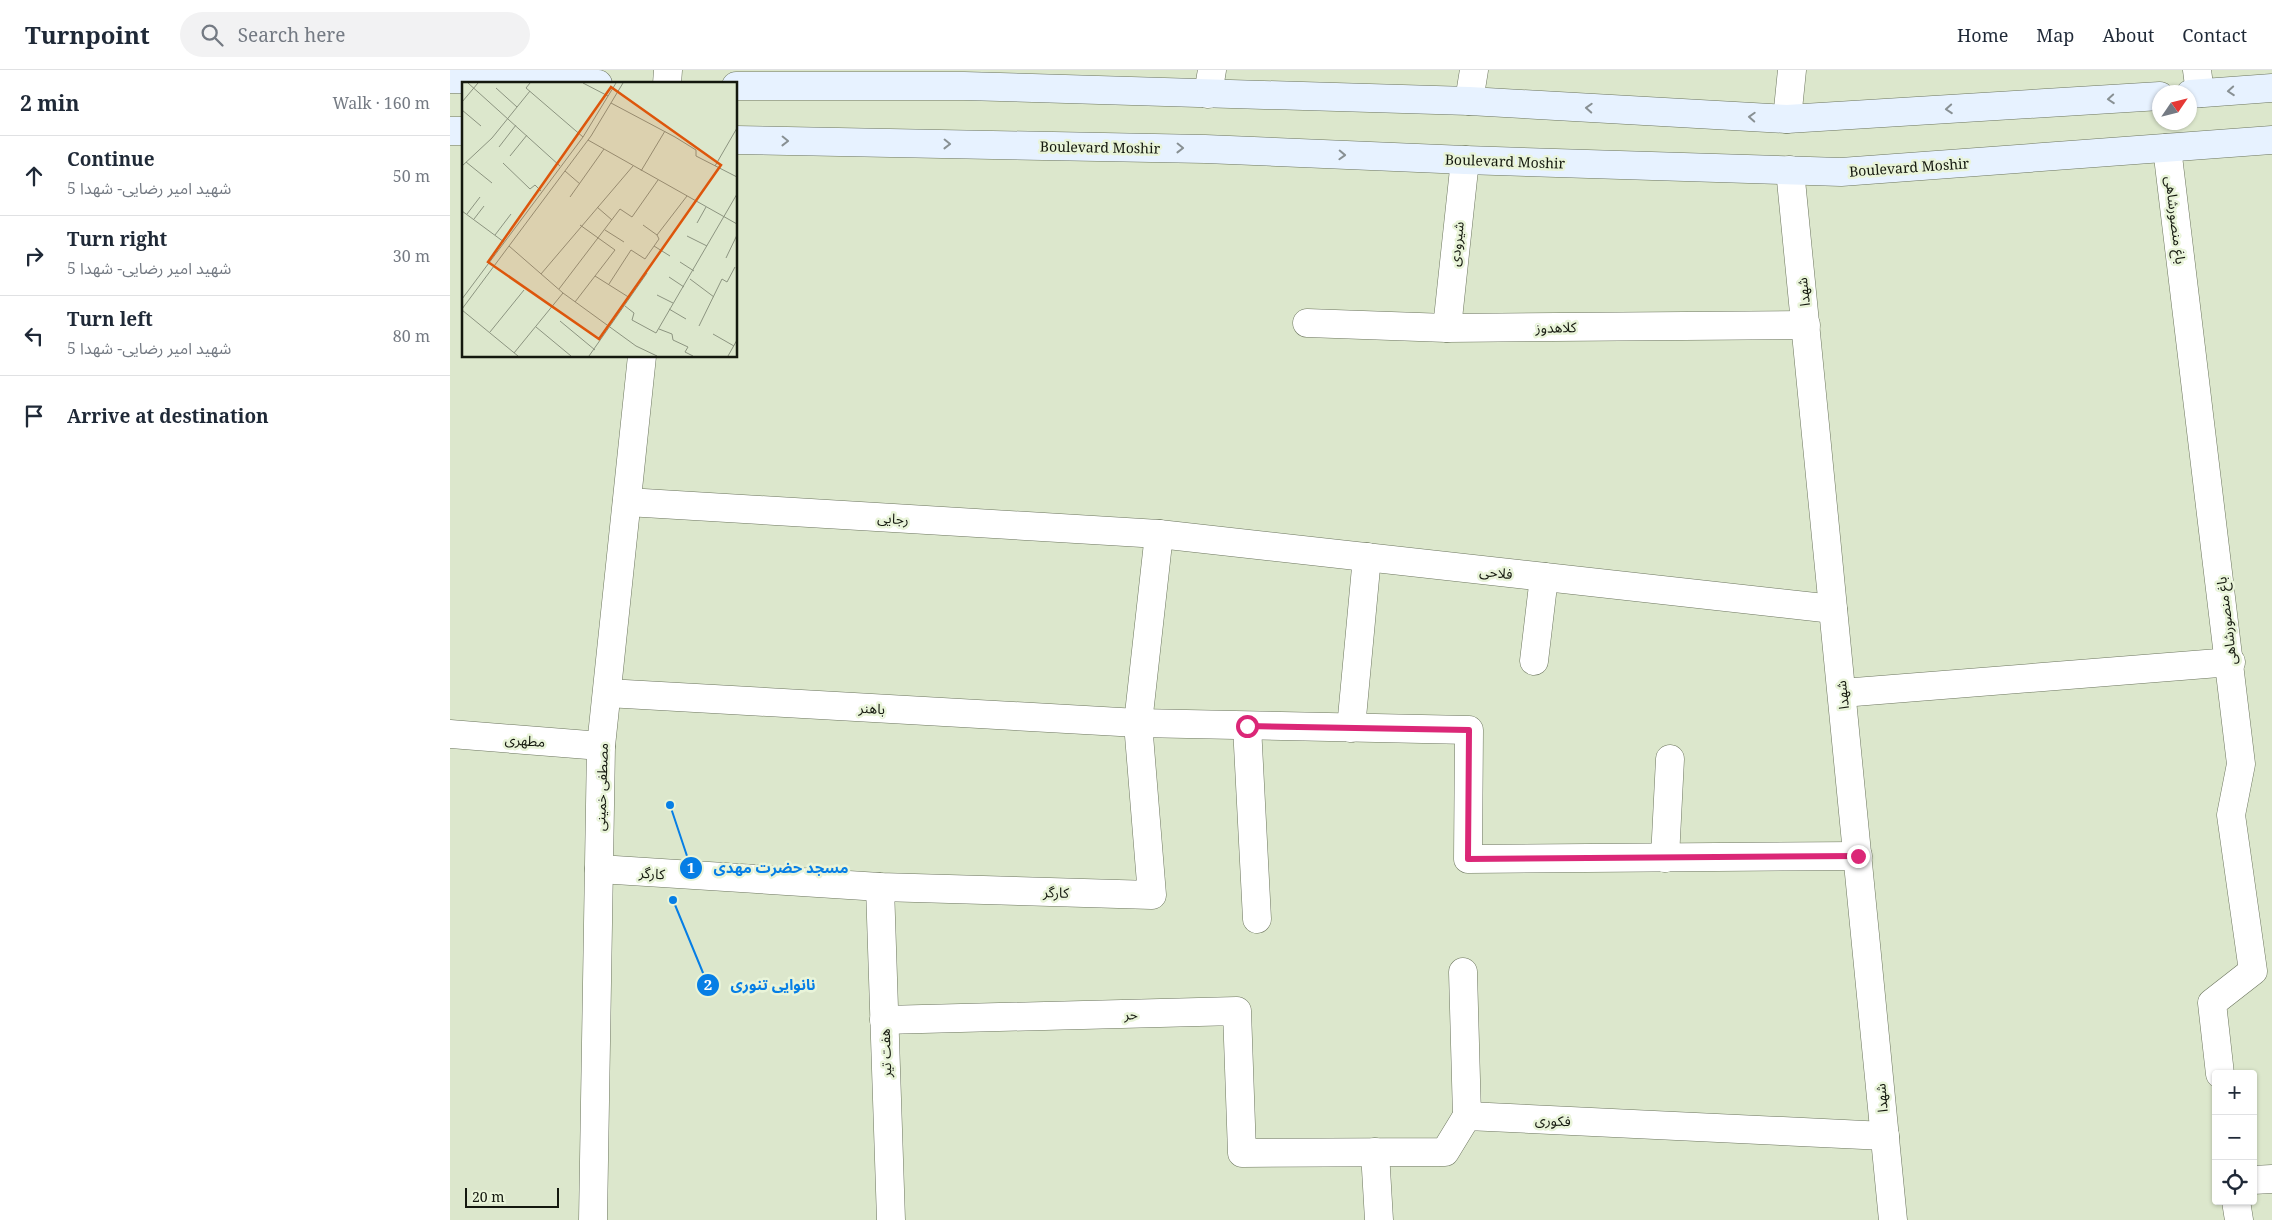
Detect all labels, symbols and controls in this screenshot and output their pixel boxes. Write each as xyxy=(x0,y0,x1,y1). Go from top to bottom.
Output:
search box xyxy=(180,12,530,57)
text: Turnpoint xyxy=(25,18,150,51)
icon: search xyxy=(198,21,226,49)
text: Search here xyxy=(238,22,346,48)
text: Home xyxy=(1957,23,2008,47)
text: Map xyxy=(2036,23,2074,47)
text: About xyxy=(2102,23,2154,47)
text: Contact xyxy=(2182,23,2247,47)
inset map xyxy=(462,82,738,358)
north arrow xyxy=(2152,85,2197,130)
one-way arrow xyxy=(2226,85,2234,96)
text: 2 min xyxy=(20,89,79,117)
text: Walk · 160 m xyxy=(333,92,430,114)
one-way arrow xyxy=(2107,93,2115,104)
one-way arrow xyxy=(1585,103,1593,114)
one-way arrow xyxy=(1944,103,1952,114)
one-way arrow xyxy=(1747,112,1755,123)
one-way arrow xyxy=(781,135,789,146)
street label: Boulevard Moshir xyxy=(1040,136,1161,158)
one-way arrow xyxy=(944,139,952,149)
one-way arrow xyxy=(1176,143,1184,154)
text: Continue xyxy=(67,146,155,172)
one-way arrow xyxy=(1339,149,1347,160)
street label: Boulevard Moshir xyxy=(1445,149,1566,173)
street label: Boulevard Moshir xyxy=(1848,153,1970,181)
icon: ahead xyxy=(20,162,48,190)
text: 50 m xyxy=(393,165,430,187)
street label: باغ منصورشاهی xyxy=(2159,175,2191,266)
text: شهید امیر رضایی- شهدا 5 xyxy=(67,177,231,199)
street label: شیرودی xyxy=(1444,220,1468,268)
text: Turn right xyxy=(67,226,167,252)
icon: right xyxy=(20,242,48,270)
text: 30 m xyxy=(393,245,430,267)
text: شهید امیر رضایی- شهدا 5 xyxy=(67,257,231,279)
street label: شهدا xyxy=(1792,277,1814,307)
text: Turn left xyxy=(67,306,153,332)
street label: کلاهدوز xyxy=(1534,317,1577,337)
icon: left xyxy=(20,322,48,350)
text: 80 m xyxy=(393,325,430,347)
text: شهید امیر رضایی- شهدا 5 xyxy=(67,337,231,359)
icon: arrive xyxy=(20,402,48,430)
text: Arrive at destination xyxy=(67,403,269,429)
street label: رجایی xyxy=(877,507,909,529)
street label: فلاحی xyxy=(1478,561,1514,583)
street label: باغ منصورشاهی xyxy=(2211,575,2243,666)
street label: شهدا xyxy=(1831,680,1853,710)
street label: باهنر xyxy=(857,698,886,718)
route start xyxy=(1236,715,1259,738)
street label: مطهری xyxy=(504,729,546,751)
street label: مصطفی خمینی xyxy=(590,743,612,831)
route end xyxy=(1847,845,1870,868)
callout: مسجد حضرت مهدی xyxy=(678,853,858,883)
text: 1 xyxy=(687,857,695,877)
text: مسجد حضرت مهدی xyxy=(714,857,848,877)
street label: کارگر xyxy=(638,863,666,883)
street label: کارگر xyxy=(1042,882,1069,902)
callout: نانوایی تنوری xyxy=(695,970,825,1000)
text: 2 xyxy=(704,974,712,994)
text: نانوایی تنوری xyxy=(731,974,815,994)
street label: حر xyxy=(1123,1004,1138,1024)
street label: هفت تیر xyxy=(875,1028,895,1079)
map controls xyxy=(2212,1070,2257,1205)
button: + xyxy=(2212,1070,2257,1115)
street label: شهدا xyxy=(1870,1083,1892,1113)
street label: فکوری xyxy=(1535,1110,1571,1130)
button: − xyxy=(2212,1115,2257,1160)
button: locate xyxy=(2212,1160,2257,1205)
scale bar xyxy=(465,1185,559,1208)
text: 20 m xyxy=(472,1187,505,1206)

